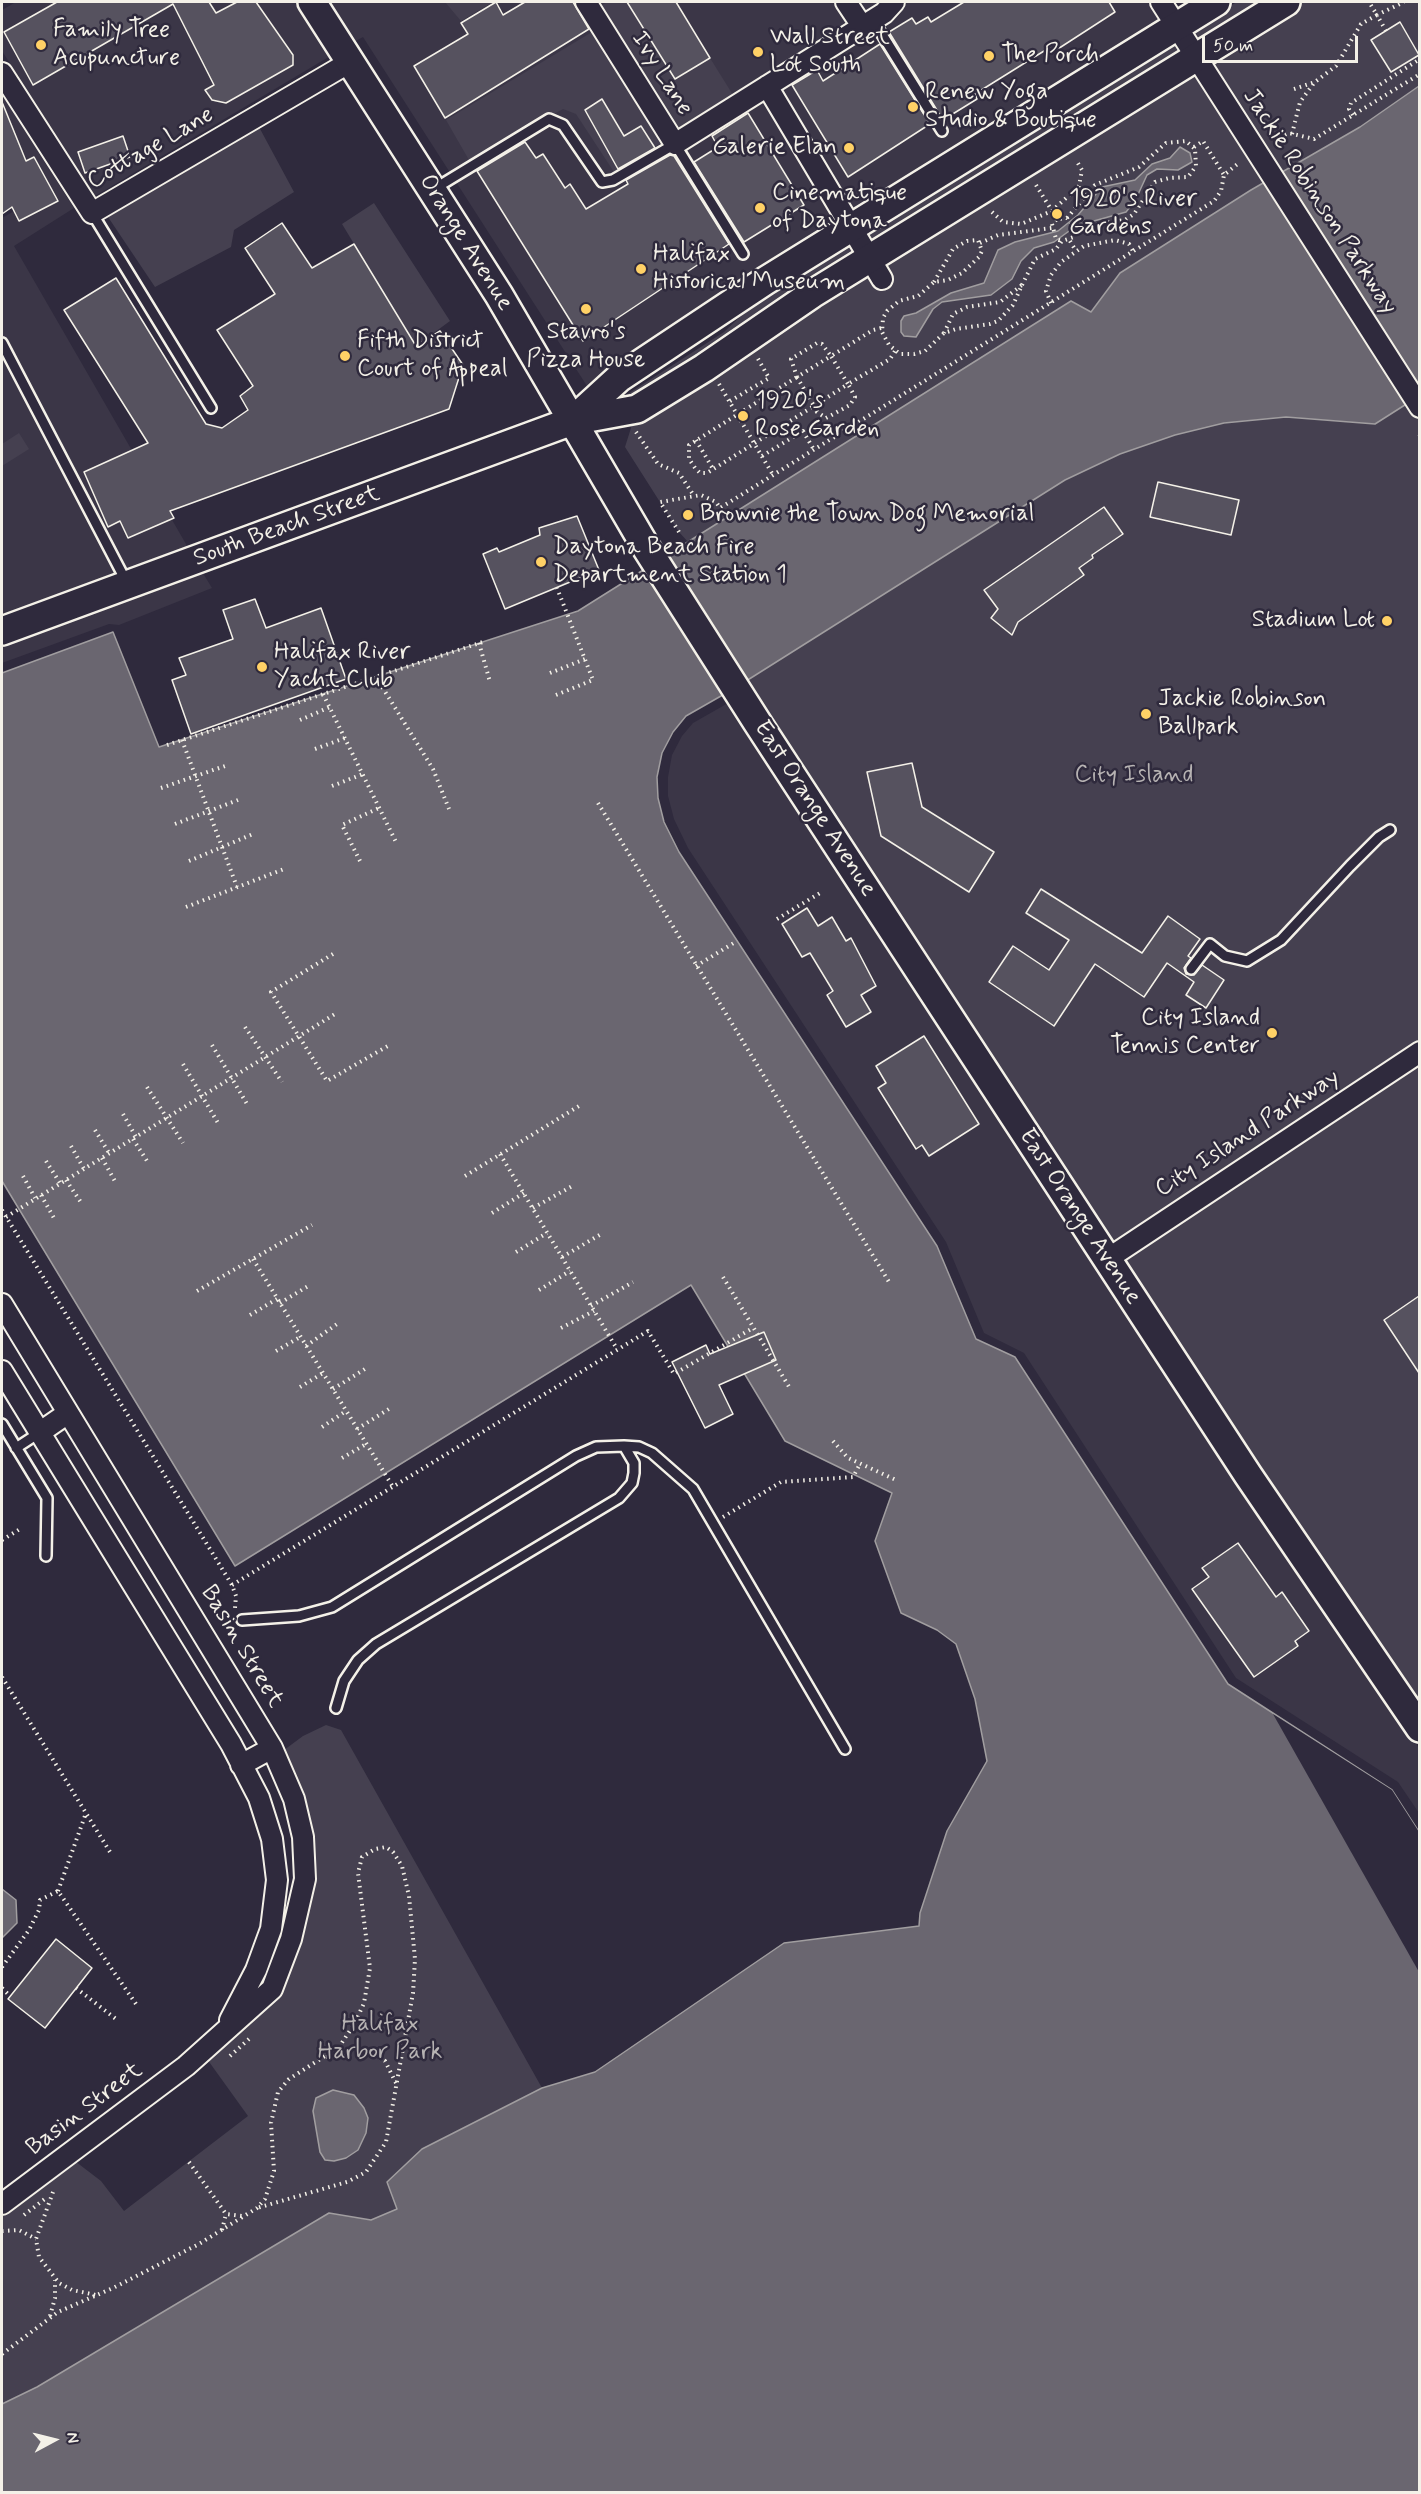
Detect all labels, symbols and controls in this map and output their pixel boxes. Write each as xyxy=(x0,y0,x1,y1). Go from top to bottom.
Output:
place label: Family Tree Acupuncture xyxy=(53,17,180,73)
place label: Wall Street Lot South xyxy=(770,24,890,80)
scale bar xyxy=(1205,24,1361,62)
street label: Ivy Lane xyxy=(624,27,698,121)
text: 50 m xyxy=(1213,34,1253,58)
marker: Family Tree Acupuncture xyxy=(34,38,48,52)
place label: The Porch xyxy=(1001,42,1099,70)
marker: Wall Street Lot South xyxy=(751,45,765,59)
marker: The Porch xyxy=(982,49,996,63)
place label: Renew Yoga Studio & Boutique xyxy=(925,79,1097,135)
street label: Jackie Robinson Parkway xyxy=(1235,84,1403,320)
marker: Renew Yoga Studio & Boutique xyxy=(906,100,920,114)
street label: Cottage Lane xyxy=(83,101,219,197)
place label: Galerie Elan xyxy=(712,134,837,162)
marker: Galerie Elan xyxy=(842,141,856,155)
street label: Orange Avenue xyxy=(412,169,518,317)
place label: Cinematique of Daytona xyxy=(772,180,907,236)
place label: 1920's River Gardens xyxy=(1069,186,1197,242)
marker: Cinematique of Daytona xyxy=(753,201,767,215)
marker: 1920's River Gardens xyxy=(1050,207,1064,221)
place label: Halifax Historical Museum xyxy=(653,241,845,297)
marker: Halifax Historical Museum xyxy=(634,262,648,276)
marker: Stavro's Pizza House xyxy=(579,302,593,316)
place label: Stavro's Pizza House xyxy=(527,319,645,375)
place label: Fifth District Court of Appeal xyxy=(357,328,508,384)
marker: Fifth District Court of Appeal xyxy=(338,349,352,363)
place label: 1920's Rose Garden xyxy=(755,388,879,444)
marker: 1920's Rose Garden xyxy=(736,409,750,423)
street label: South Beach Street xyxy=(190,480,384,574)
place label: Brownie the Town Dog Memorial xyxy=(700,501,1034,529)
marker: Brownie the Town Dog Memorial xyxy=(681,508,695,522)
place label: Daytona Beach Fire Department Station 1 xyxy=(553,534,787,590)
marker: Daytona Beach Fire Department Station 1 xyxy=(534,555,548,569)
place label: Stadium Lot xyxy=(1252,607,1375,635)
marker: Stadium Lot xyxy=(1380,614,1394,628)
place label: Halifax River Yacht Club xyxy=(274,639,411,695)
marker: Halifax River Yacht Club xyxy=(255,660,269,674)
place label: Jackie Robinson Ballpark xyxy=(1158,686,1326,742)
marker: Jackie Robinson Ballpark xyxy=(1139,707,1153,721)
street label: East Orange Avenue xyxy=(746,716,882,902)
park label: City Island xyxy=(1075,762,1193,790)
place label: City Island Tennis Center xyxy=(1110,1005,1260,1061)
marker: City Island Tennis Center xyxy=(1265,1026,1279,1040)
street label: City Island Parkway xyxy=(1151,1064,1345,1204)
street label: East Orange Avenue xyxy=(1011,1124,1147,1310)
street label: Basin Street xyxy=(193,1581,289,1713)
park label: Halifax Harbor Park xyxy=(318,2011,442,2067)
street label: Basin Street xyxy=(21,2057,149,2163)
north arrow xyxy=(24,2410,84,2470)
text: N xyxy=(61,2431,83,2444)

